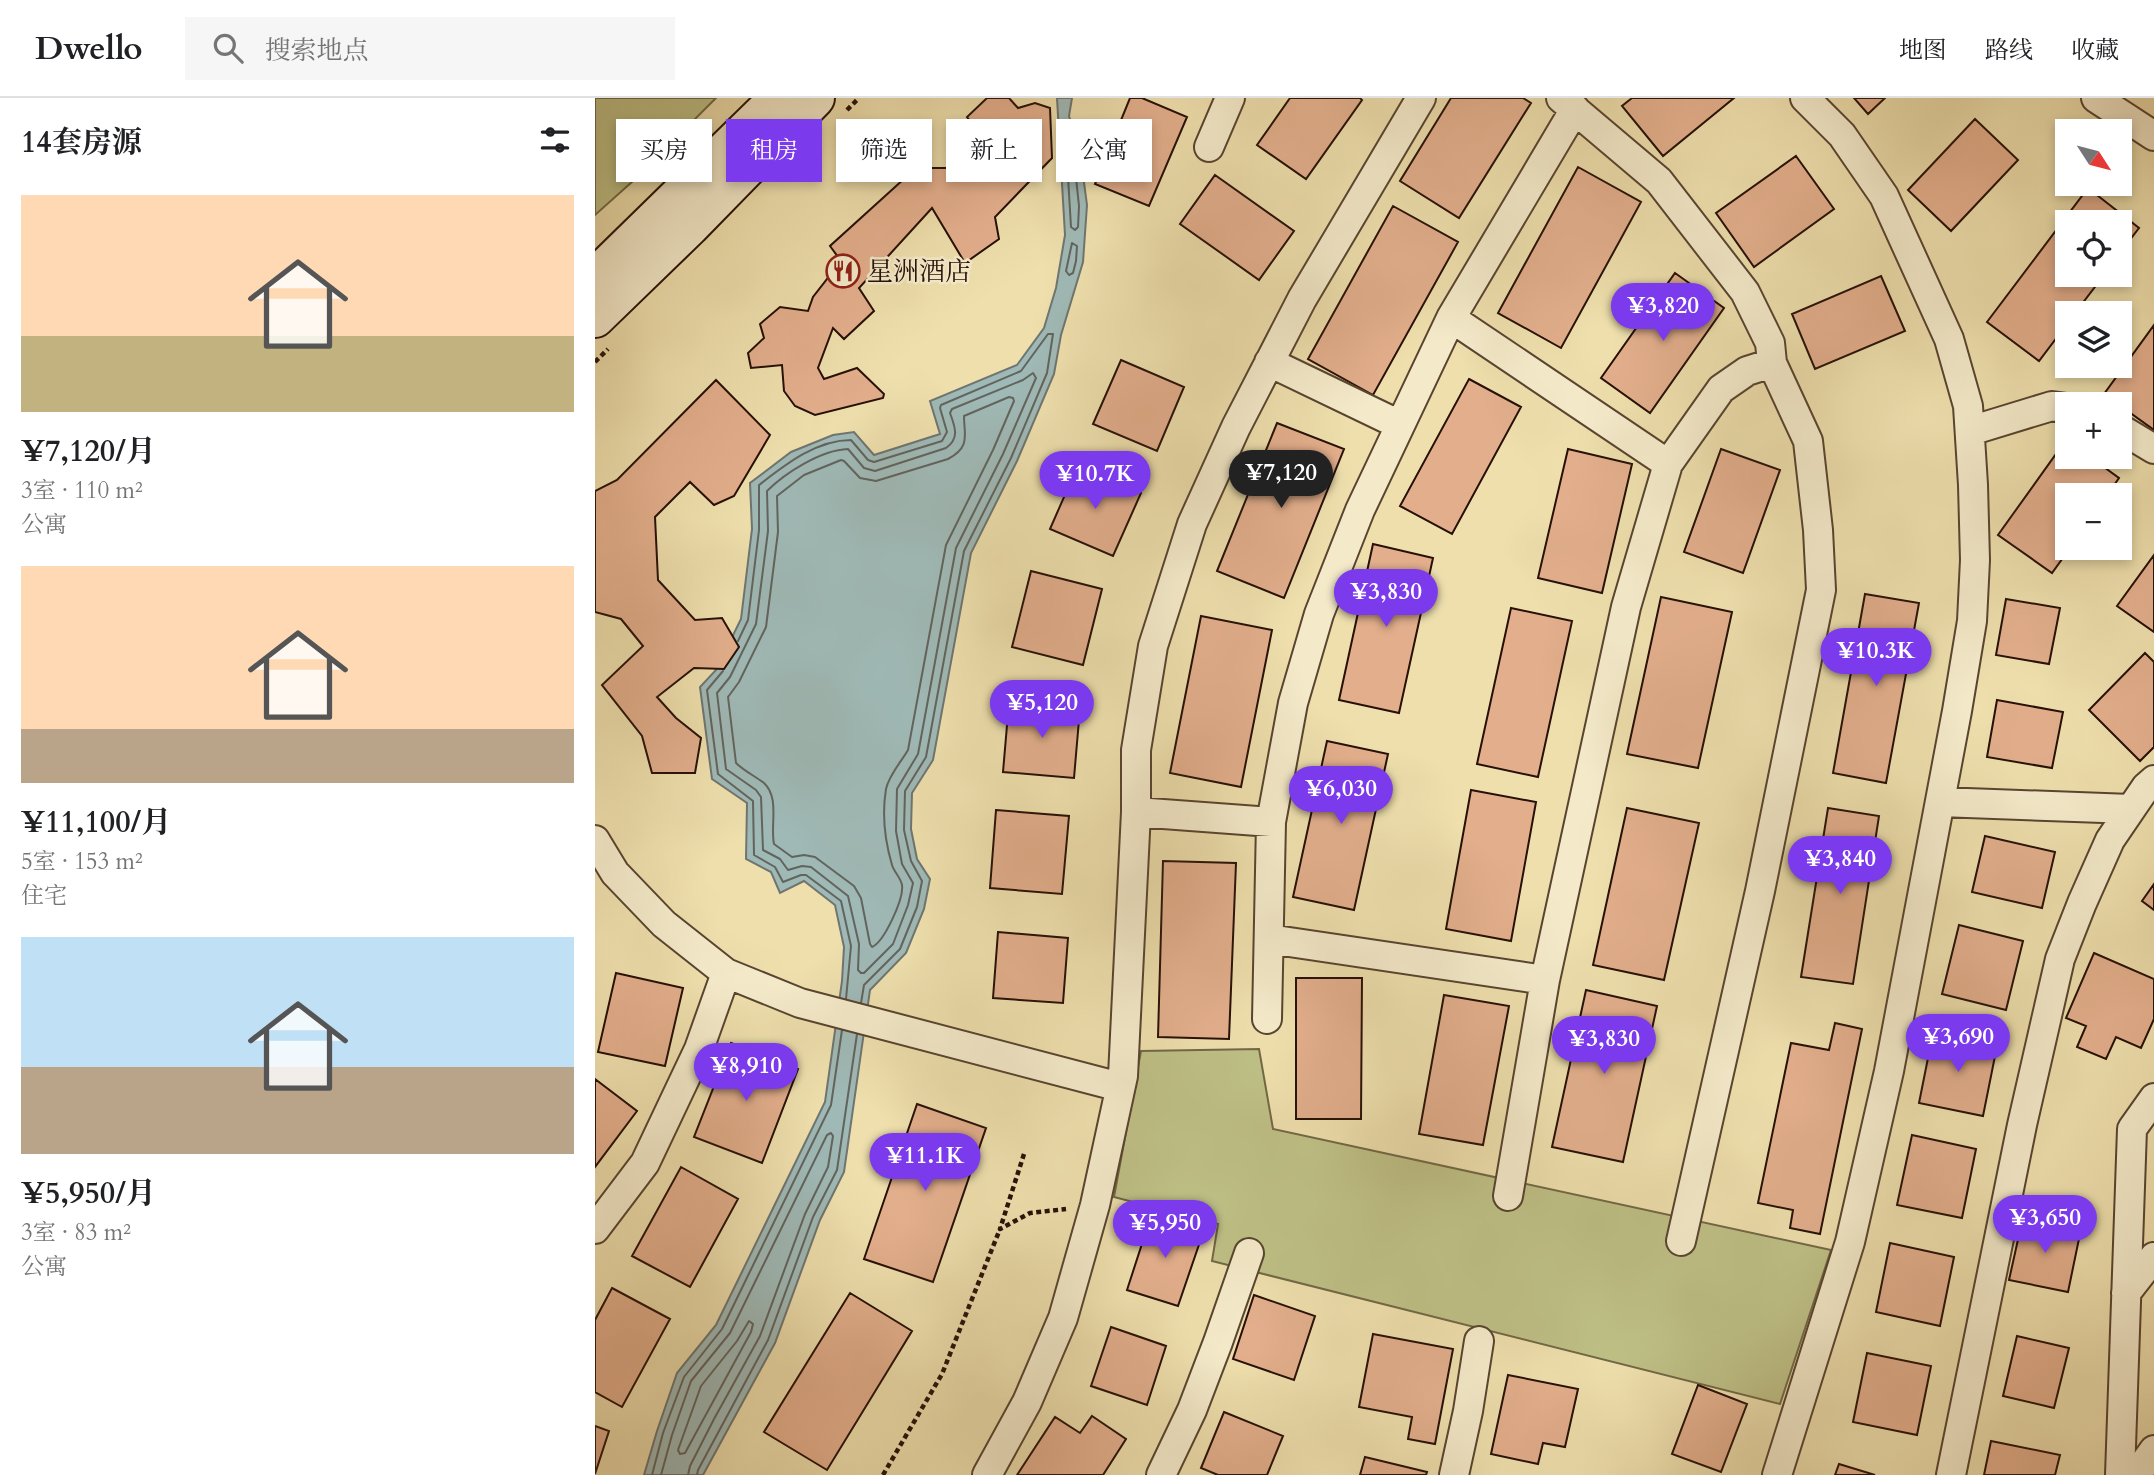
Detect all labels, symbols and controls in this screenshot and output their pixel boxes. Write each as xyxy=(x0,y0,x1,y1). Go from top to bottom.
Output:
search box xyxy=(185,17,675,80)
text: Dwello xyxy=(35,26,143,71)
icon: search xyxy=(209,29,247,67)
text: 搜索地点 xyxy=(265,33,369,68)
text: 地图 xyxy=(1899,34,1947,67)
text: 路线 xyxy=(1985,34,2033,67)
text: 收藏 xyxy=(2071,34,2119,67)
chip: 买房 xyxy=(616,119,712,182)
chip: 租房 xyxy=(726,119,822,182)
chip: 筛选 xyxy=(836,119,932,182)
chip: 新上 xyxy=(946,119,1042,182)
chip: 公寓 xyxy=(1056,119,1152,182)
north arrow xyxy=(2055,119,2131,196)
map controls xyxy=(2055,119,2132,560)
icon: filters xyxy=(536,121,574,159)
text: 14套房源 xyxy=(21,122,142,163)
button: locate xyxy=(2055,210,2132,287)
icon: home xyxy=(235,241,361,367)
restaurant icon: 星洲酒店 xyxy=(824,252,862,290)
place label: 星洲酒店 xyxy=(867,254,971,289)
pin: ¥3,820 xyxy=(1606,284,1720,343)
text: ¥3,820 xyxy=(1627,290,1699,321)
button: layers xyxy=(2055,301,2132,378)
button: + xyxy=(2055,392,2132,469)
text: ¥7,120/月 xyxy=(21,431,156,472)
pin: ¥7,120 xyxy=(1224,450,1338,510)
pin: ¥10.7K xyxy=(1038,452,1152,511)
text: ¥7,120 xyxy=(1245,457,1317,488)
text: ¥10.7K xyxy=(1056,458,1135,489)
text: 3室 · 110 m² xyxy=(21,475,143,506)
button: − xyxy=(2055,483,2132,560)
text: 公寓 xyxy=(21,509,67,540)
pin: ¥3,830 xyxy=(1329,570,1443,629)
text: ¥3,830 xyxy=(1350,576,1422,607)
icon: home xyxy=(235,612,361,738)
pin: ¥10.3K xyxy=(1819,628,1933,688)
text: ¥10.3K xyxy=(1837,635,1916,666)
pin: ¥5,120 xyxy=(985,680,1099,740)
text: ¥5,120 xyxy=(1006,687,1078,718)
pin: ¥6,030 xyxy=(1284,766,1398,826)
text: ¥6,030 xyxy=(1305,773,1377,804)
text: ¥11,100/月 xyxy=(21,802,171,843)
pin: ¥3,840 xyxy=(1783,836,1897,896)
text: ¥3,840 xyxy=(1804,843,1876,874)
text: 5室 · 153 m² xyxy=(21,846,143,877)
text: 住宅 xyxy=(21,880,67,911)
icon: home xyxy=(235,983,361,1109)
pin: ¥3,690 xyxy=(1901,1014,2015,1074)
pin: ¥3,830 xyxy=(1547,1016,1661,1076)
text: ¥3,690 xyxy=(1922,1021,1994,1052)
text: ¥3,830 xyxy=(1568,1023,1640,1054)
pin: ¥8,910 xyxy=(689,1044,803,1103)
text: ¥8,910 xyxy=(710,1050,782,1081)
pin: ¥11.1K xyxy=(868,1134,982,1193)
text: ¥11.1K xyxy=(886,1140,965,1171)
text: ¥5,950/月 xyxy=(21,1173,156,1214)
pin: ¥3,650 xyxy=(1988,1196,2102,1255)
pin: ¥5,950 xyxy=(1108,1200,1222,1260)
text: ¥3,650 xyxy=(2009,1202,2081,1233)
text: ¥5,950 xyxy=(1129,1207,1201,1238)
text: 3室 · 83 m² xyxy=(21,1217,131,1248)
text: 公寓 xyxy=(21,1251,67,1282)

